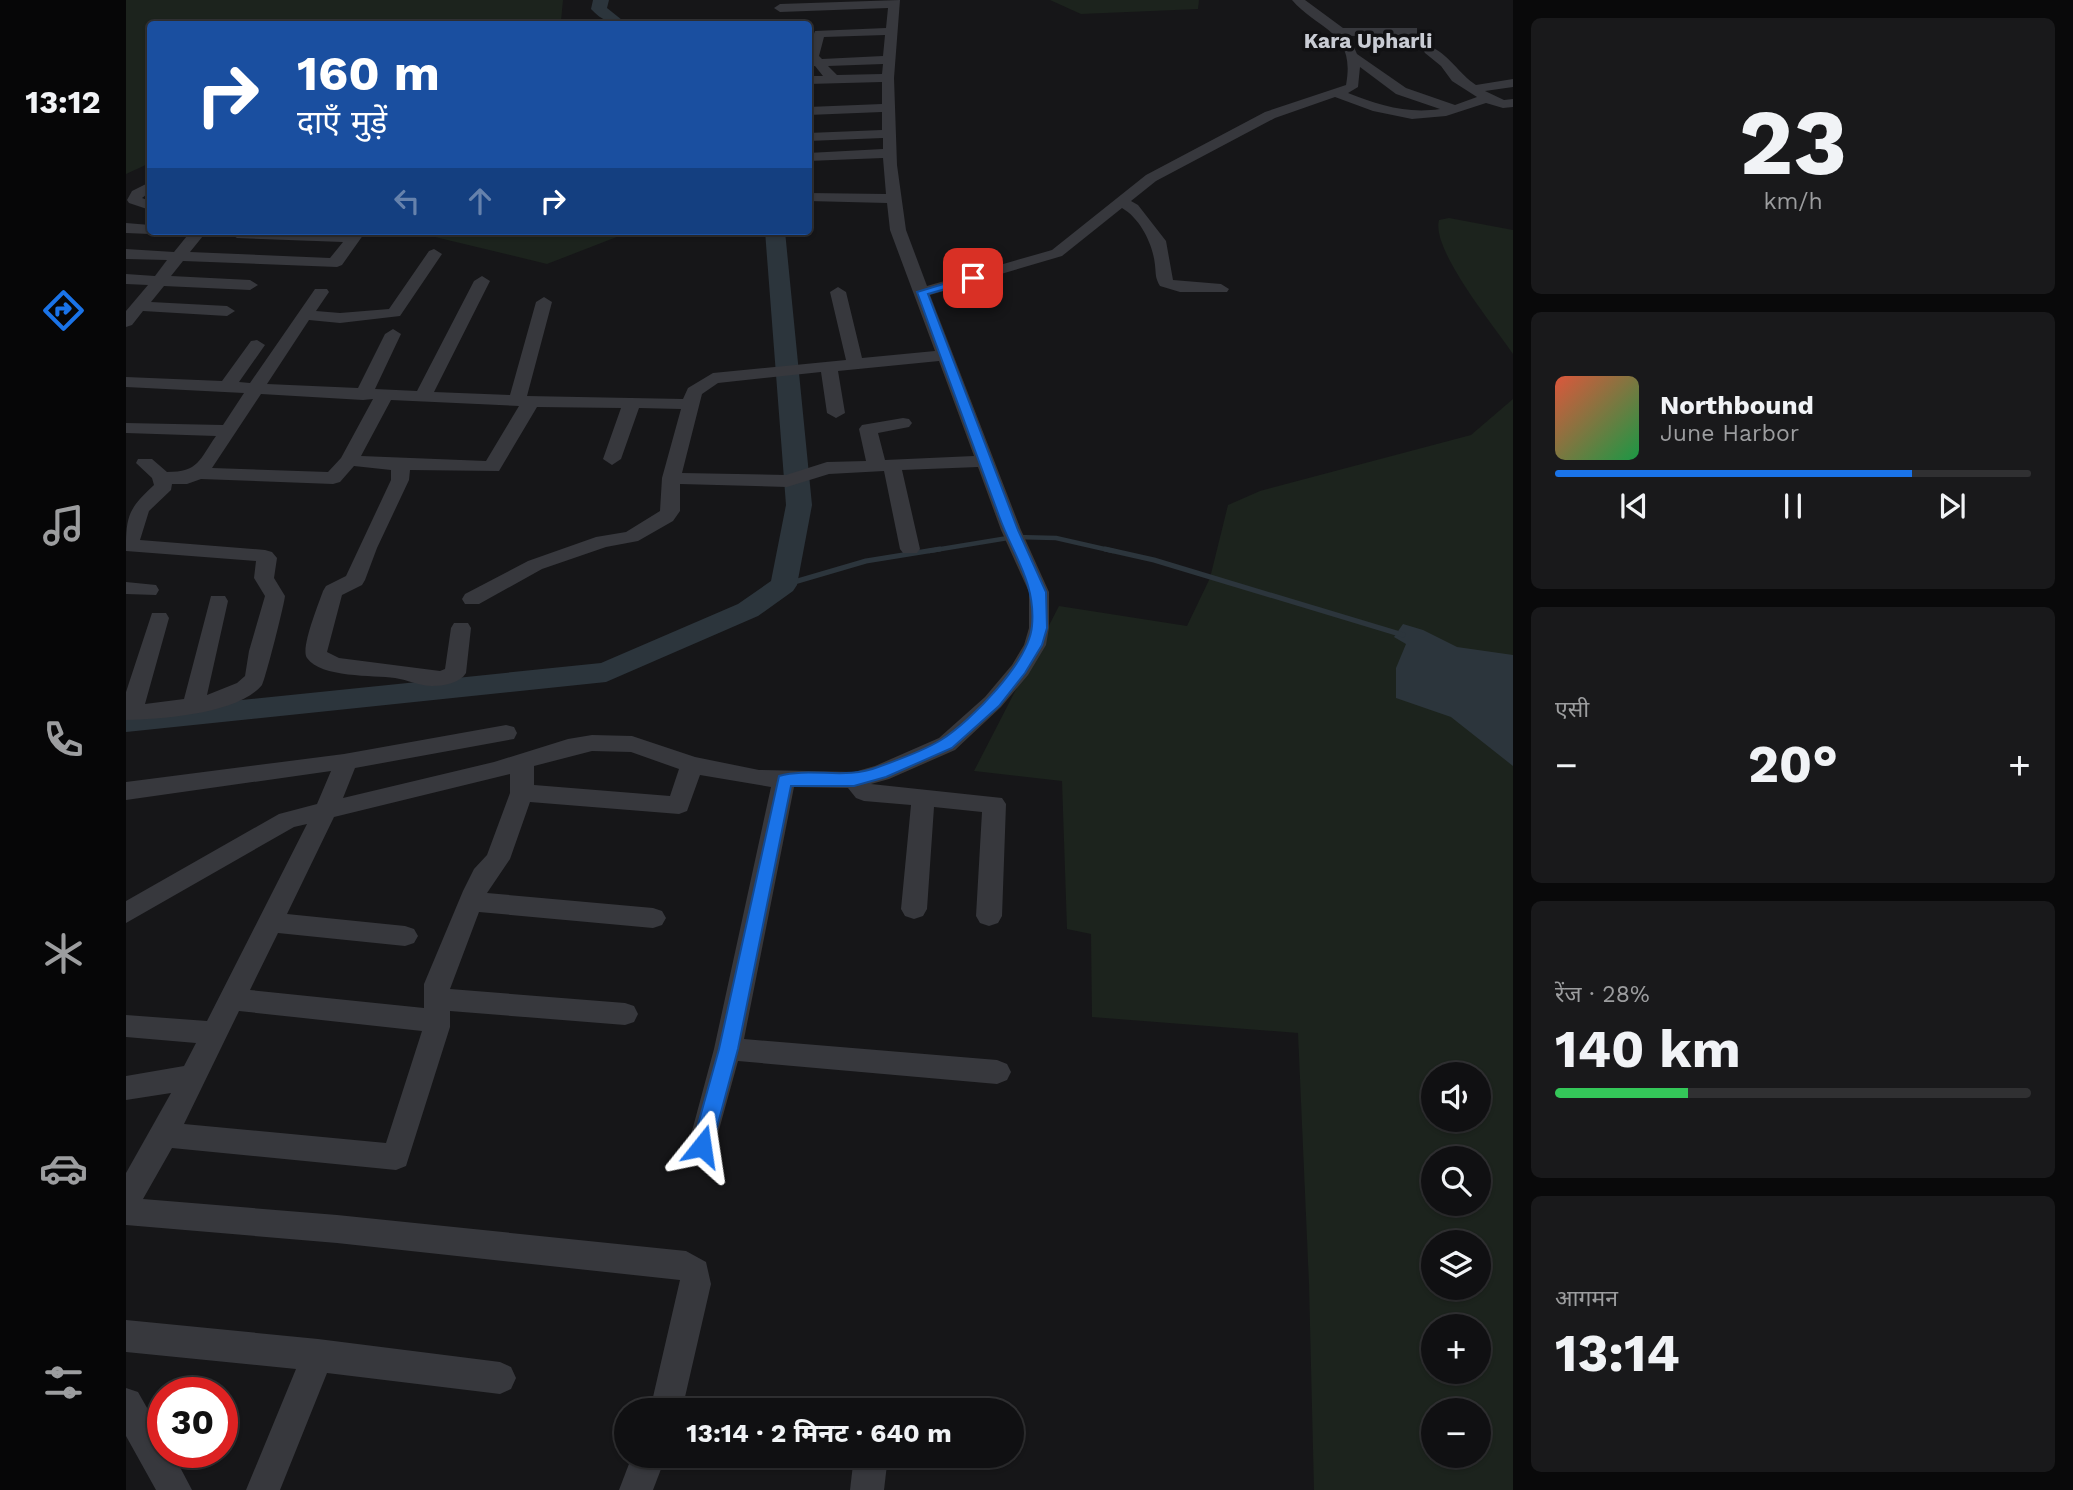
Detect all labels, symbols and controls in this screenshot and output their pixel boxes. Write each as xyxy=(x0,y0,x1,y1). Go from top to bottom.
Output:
district label: Kara Upharli xyxy=(1304,28,1432,53)
text: 160 m xyxy=(297,44,440,102)
icon: right xyxy=(182,49,273,140)
text: 13:12 xyxy=(25,83,101,121)
text: 23 xyxy=(1739,89,1847,196)
text: दाएँ मुड़ें xyxy=(297,103,387,141)
icon: left xyxy=(388,182,426,220)
icon: ahead xyxy=(461,182,499,220)
icon: right xyxy=(534,182,572,220)
text: km/h xyxy=(1763,188,1823,215)
pin xyxy=(943,248,1003,308)
icon: arrive xyxy=(954,259,992,297)
icon: directions xyxy=(39,286,88,335)
text: Northbound xyxy=(1660,390,1814,420)
text: June Harbor xyxy=(1660,420,1799,447)
icon: previous xyxy=(1615,487,1653,525)
icon: pause xyxy=(1774,487,1812,525)
icon: next xyxy=(1933,487,1971,525)
icon: music xyxy=(39,501,88,550)
text: एसी xyxy=(1555,696,1589,723)
icon: phone xyxy=(39,715,88,764)
text: 20° xyxy=(1748,734,1838,795)
text: − xyxy=(1555,743,1578,787)
text: + xyxy=(2008,743,2031,787)
icon: climate xyxy=(39,929,88,978)
text: रेंज · 28% xyxy=(1555,981,1650,1008)
text: 140 km xyxy=(1555,1019,1741,1080)
map controls xyxy=(1421,1062,1491,1468)
button: sound xyxy=(1421,1062,1491,1132)
position arrow xyxy=(665,1109,739,1183)
icon: car xyxy=(39,1144,88,1193)
button: search xyxy=(1421,1146,1491,1216)
button: layers xyxy=(1421,1230,1491,1300)
text: आगमन xyxy=(1555,1285,1618,1312)
button: + xyxy=(1421,1314,1491,1384)
text: 13:14 xyxy=(1555,1323,1680,1384)
icon: filters xyxy=(39,1358,88,1407)
speed limit sign: 30 xyxy=(147,1377,238,1468)
button: − xyxy=(1421,1398,1491,1468)
text: 13:14 · 2 मिनट · 640 m xyxy=(686,1418,952,1448)

